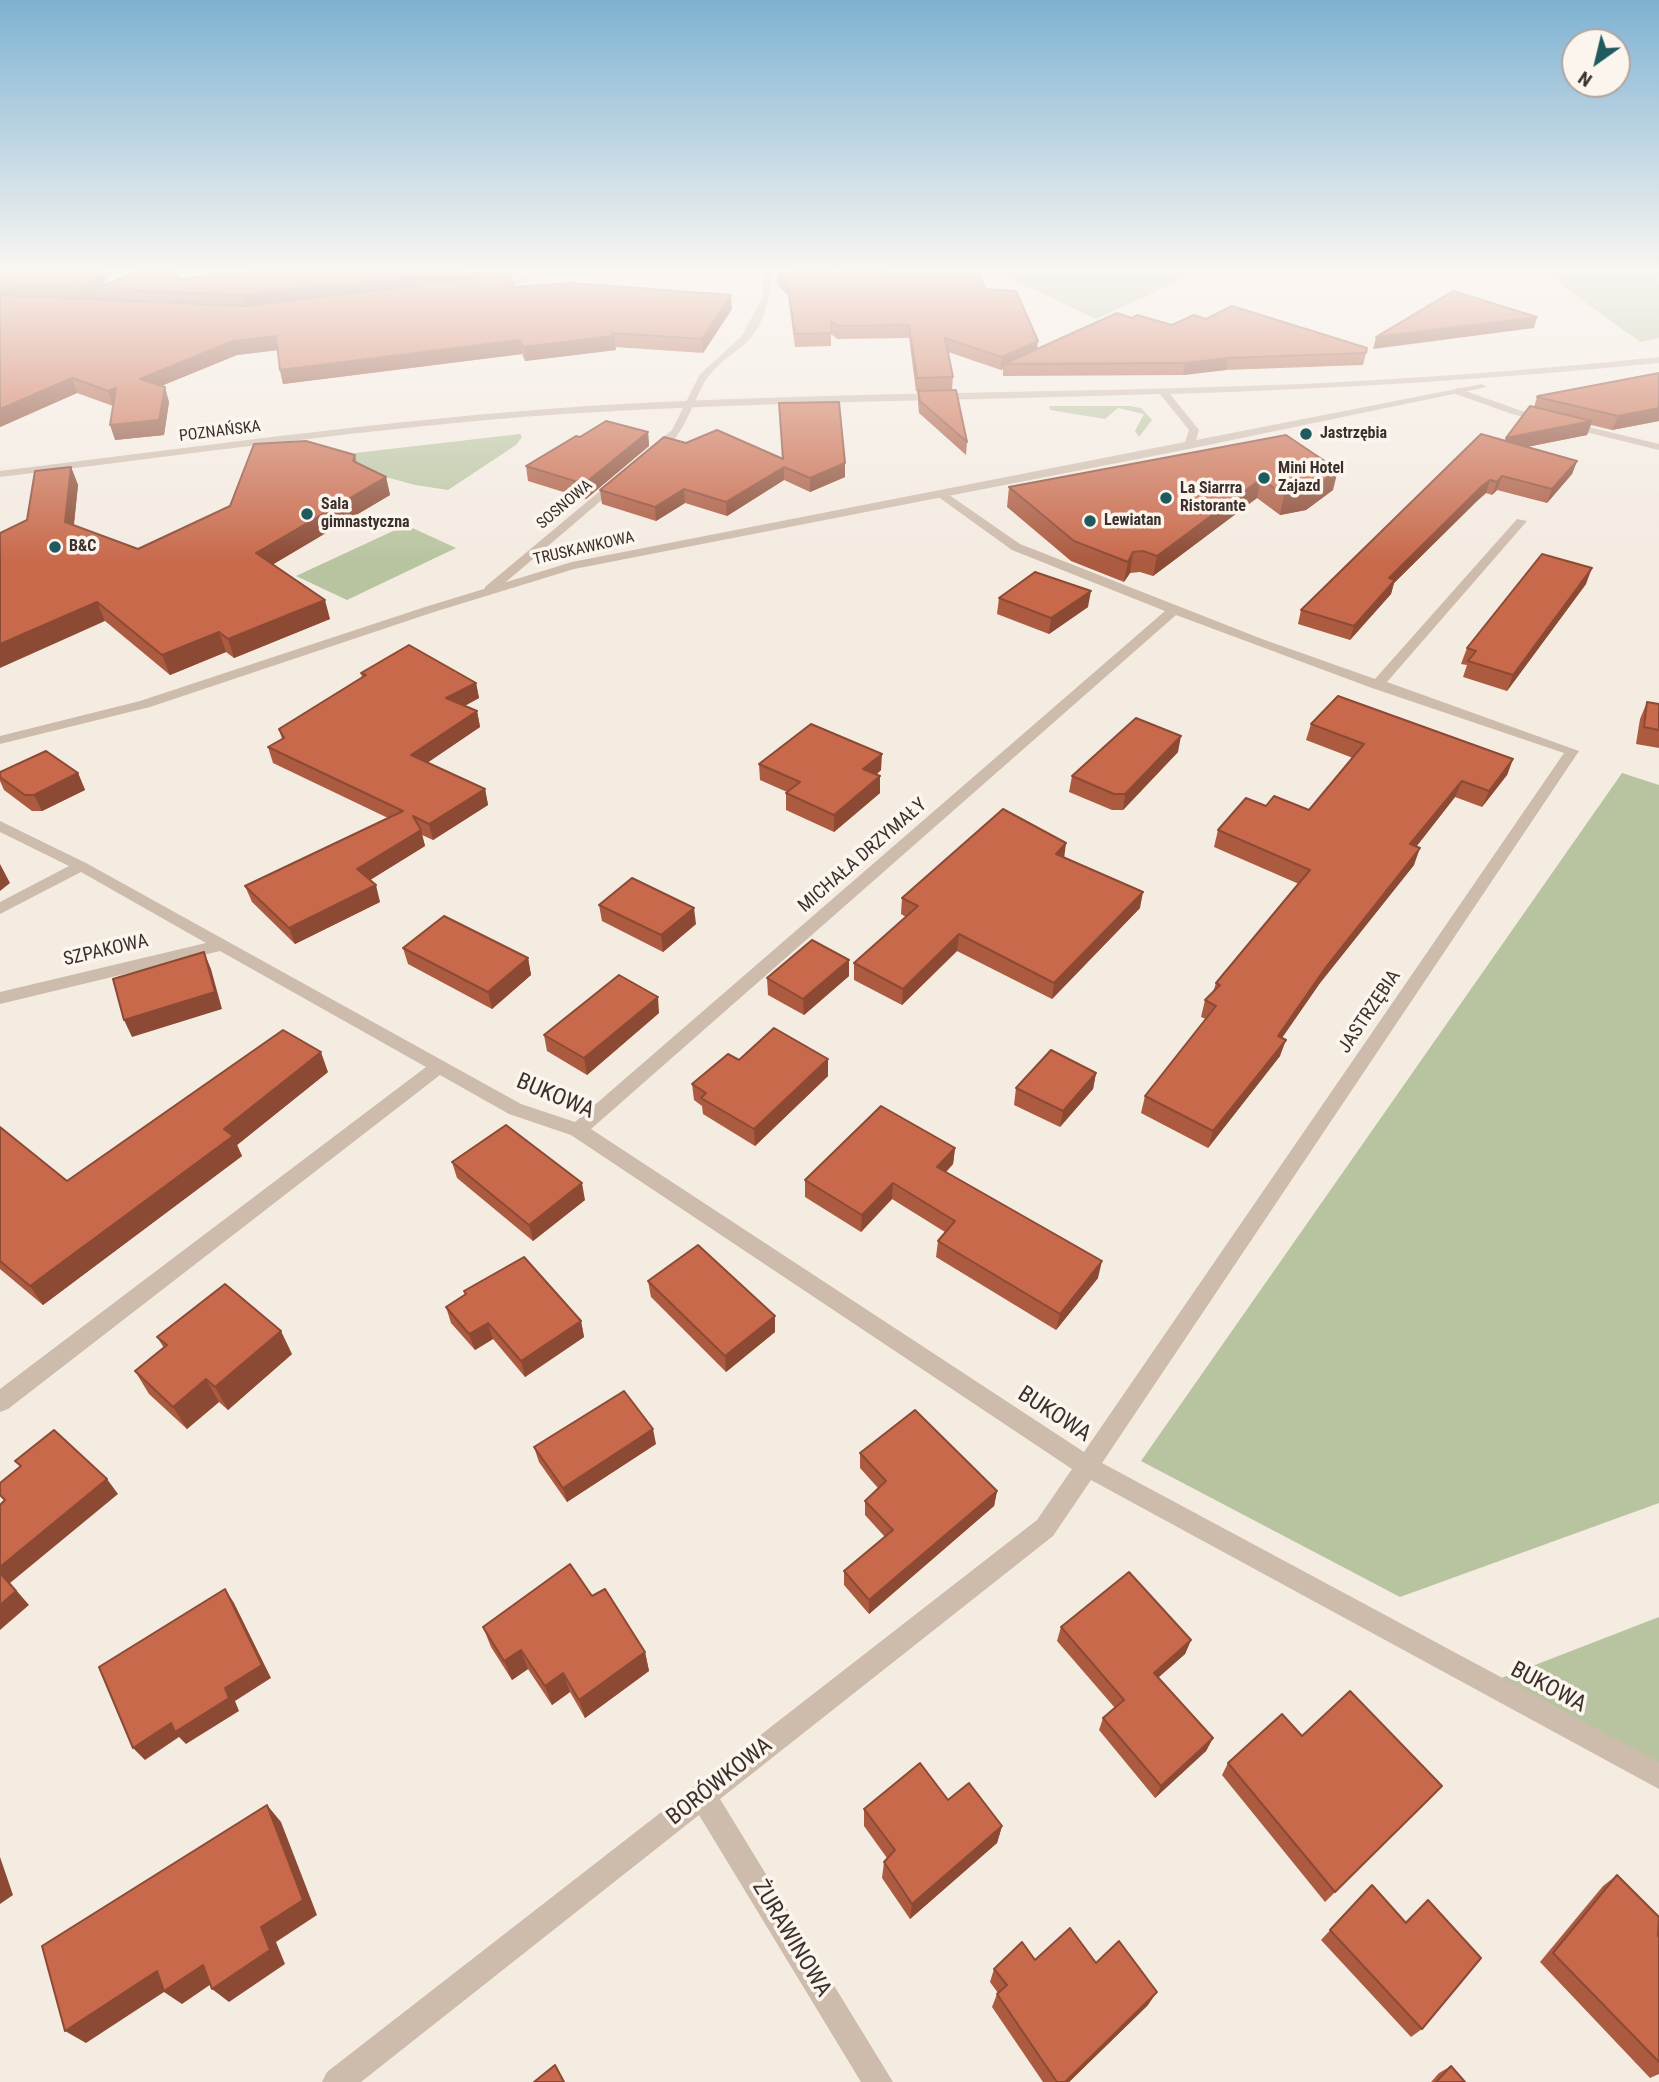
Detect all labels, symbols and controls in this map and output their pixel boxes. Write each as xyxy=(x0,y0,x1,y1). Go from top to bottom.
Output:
north arrow xyxy=(1561,28,1631,98)
text: N xyxy=(1574,66,1596,92)
street label: POZNAŃSKA xyxy=(178,417,262,447)
place label: Jastrzębia xyxy=(1320,424,1387,444)
marker: Jastrzębia xyxy=(1298,426,1314,442)
place label: Mini Hotel Zajazd xyxy=(1278,459,1344,497)
marker: Mini Hotel Zajazd xyxy=(1256,470,1272,486)
street label: SOSNOWA xyxy=(533,476,597,534)
place label: La Siarrra Ristorante xyxy=(1180,479,1246,517)
marker: La Siarrra Ristorante xyxy=(1158,490,1174,506)
place label: Sala gimnastyczna xyxy=(321,495,410,533)
marker: Sala gimnastyczna xyxy=(299,506,315,522)
place label: Lewiatan xyxy=(1104,511,1161,531)
marker: Lewiatan xyxy=(1082,513,1098,529)
street label: TRUSKAWKOWA xyxy=(532,528,636,570)
place label: B&C xyxy=(69,537,96,557)
marker: B&C xyxy=(47,539,63,555)
street label: MICHAŁA DRZYMAŁY xyxy=(794,794,932,918)
street label: SZPAKOWA xyxy=(61,930,151,972)
street label: JASTRZĘBIA xyxy=(1334,966,1406,1058)
street label: BUKOWA xyxy=(512,1068,598,1126)
street label: BUKOWA xyxy=(1012,1381,1096,1449)
street label: BUKOWA xyxy=(1505,1657,1591,1719)
street label: BORÓWKOWA xyxy=(662,1732,778,1832)
street label: ŻURAWINOWA xyxy=(745,1876,837,2002)

